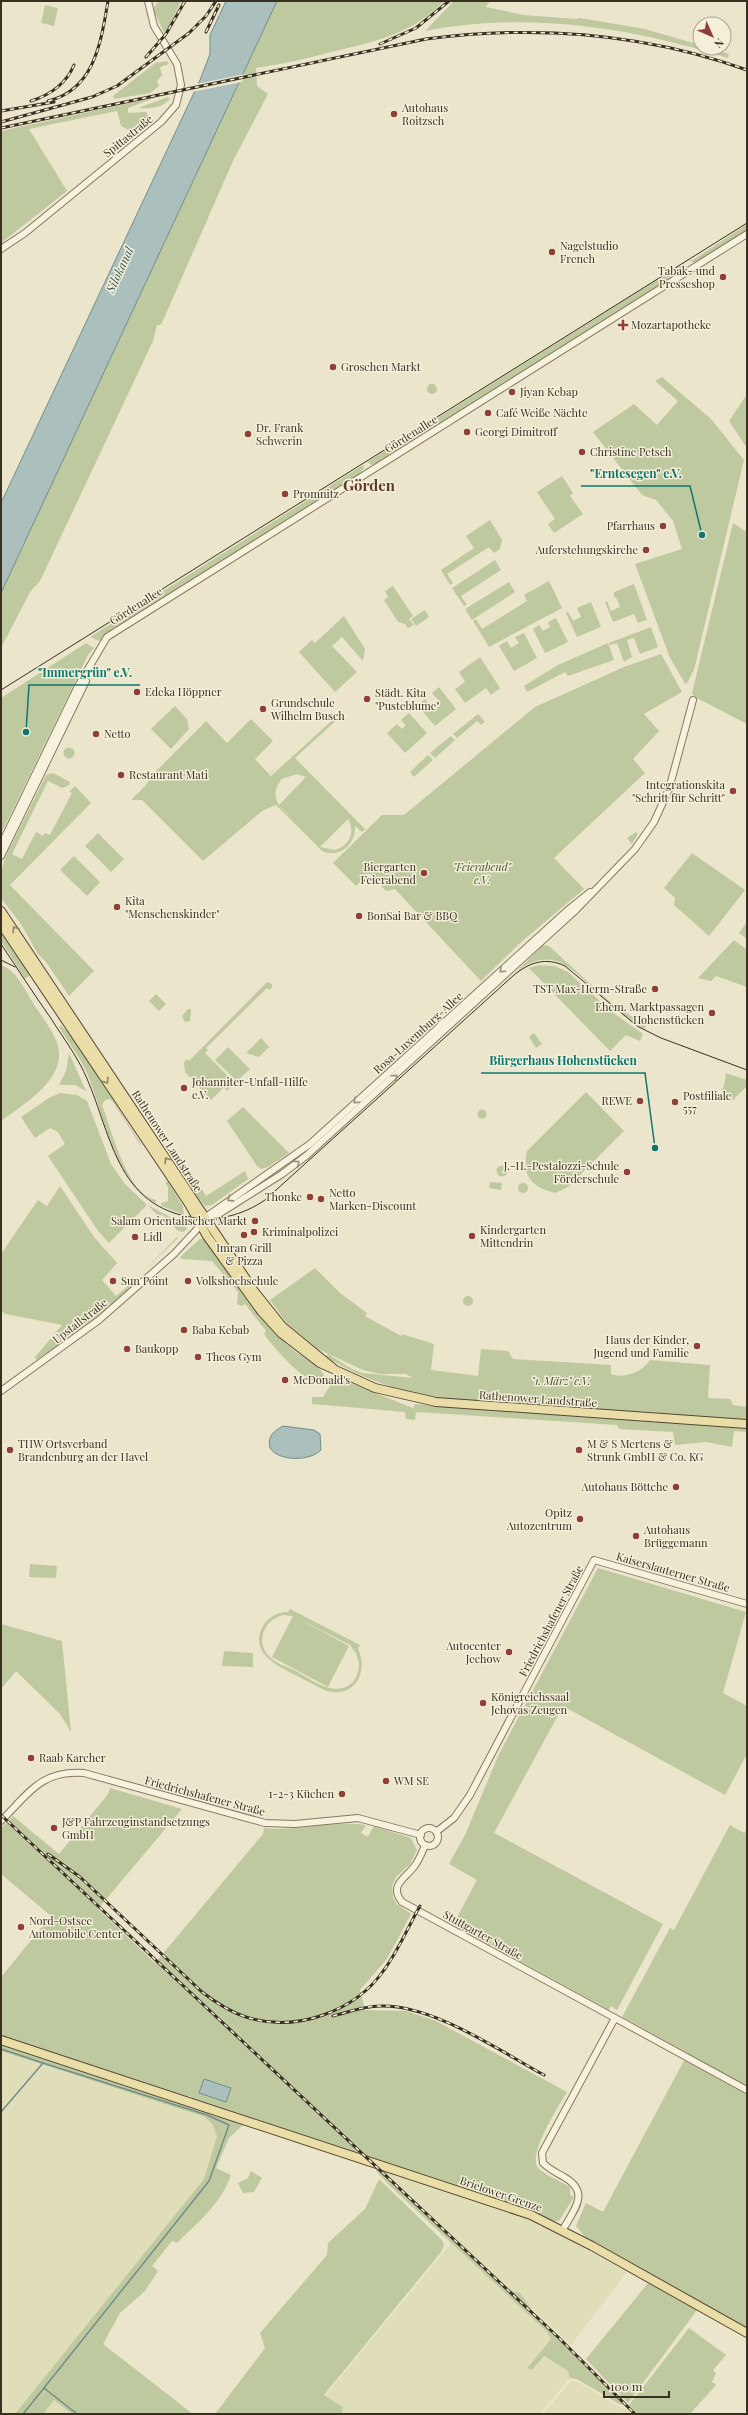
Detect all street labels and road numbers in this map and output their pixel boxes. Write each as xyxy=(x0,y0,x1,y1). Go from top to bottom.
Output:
street label: Spittastraße xyxy=(100,111,156,160)
street label: Gördenallee xyxy=(381,411,440,456)
street label: Gördenallee xyxy=(106,583,165,628)
street label: Rosa-Luxemburg-Allee xyxy=(370,988,466,1077)
street label: Rathenower Landstraße xyxy=(129,1087,206,1195)
street label: Upstallstraße xyxy=(49,1294,110,1347)
street label: Rathenower Landstraße xyxy=(478,1387,598,1410)
street label: Kaiserslauterner Straße xyxy=(615,1548,732,1595)
street label: Friedrichshafener Straße xyxy=(515,1562,586,1679)
street label: Friedrichshafener Straße xyxy=(143,1772,267,1819)
street label: Stuttgarter Straße xyxy=(441,1907,526,1963)
street label: Brielower Grenze xyxy=(458,2172,545,2215)

